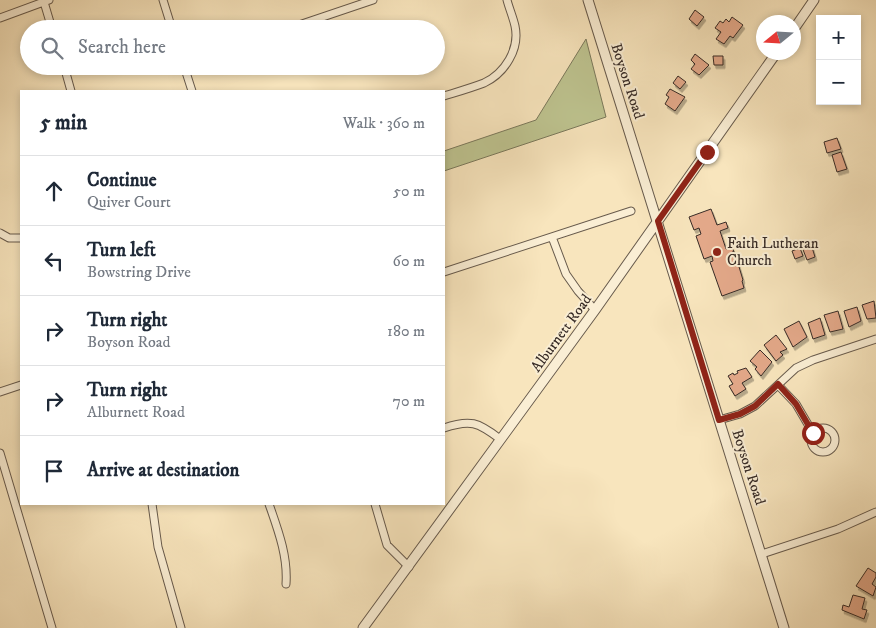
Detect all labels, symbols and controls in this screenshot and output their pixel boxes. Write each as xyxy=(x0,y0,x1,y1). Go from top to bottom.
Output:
north arrow xyxy=(756,15,801,60)
map controls xyxy=(816,15,861,105)
button: + xyxy=(816,15,861,60)
search box xyxy=(20,20,445,75)
icon: search xyxy=(38,34,66,62)
text: Search here xyxy=(78,36,166,59)
street label: Boyson Road xyxy=(606,41,649,122)
button: − xyxy=(816,60,861,105)
text: 5 min xyxy=(40,110,87,136)
text: Walk · 360 m xyxy=(343,113,425,133)
route end xyxy=(696,141,719,164)
text: Continue xyxy=(87,169,157,192)
icon: ahead xyxy=(40,177,68,205)
text: 50 m xyxy=(393,181,425,201)
text: Quiver Court xyxy=(87,192,171,212)
place label: Faith Lutheran Church xyxy=(727,234,819,270)
text: Turn left xyxy=(87,239,156,262)
marker: Faith Lutheran Church xyxy=(711,246,723,258)
icon: left xyxy=(40,247,68,275)
text: 60 m xyxy=(393,251,425,271)
text: Bowstring Drive xyxy=(87,262,191,282)
street label: Alburnett Road xyxy=(527,290,596,376)
text: Turn right xyxy=(87,309,167,332)
icon: right xyxy=(40,317,68,345)
text: 180 m xyxy=(387,321,425,341)
text: Boyson Road xyxy=(87,332,171,352)
text: Turn right xyxy=(87,379,167,402)
icon: right xyxy=(40,387,68,415)
text: 70 m xyxy=(393,391,425,411)
text: Alburnett Road xyxy=(87,402,185,422)
route start xyxy=(802,422,825,445)
street label: Boyson Road xyxy=(727,427,770,508)
icon: arrive xyxy=(40,457,68,485)
text: Arrive at destination xyxy=(87,459,239,482)

